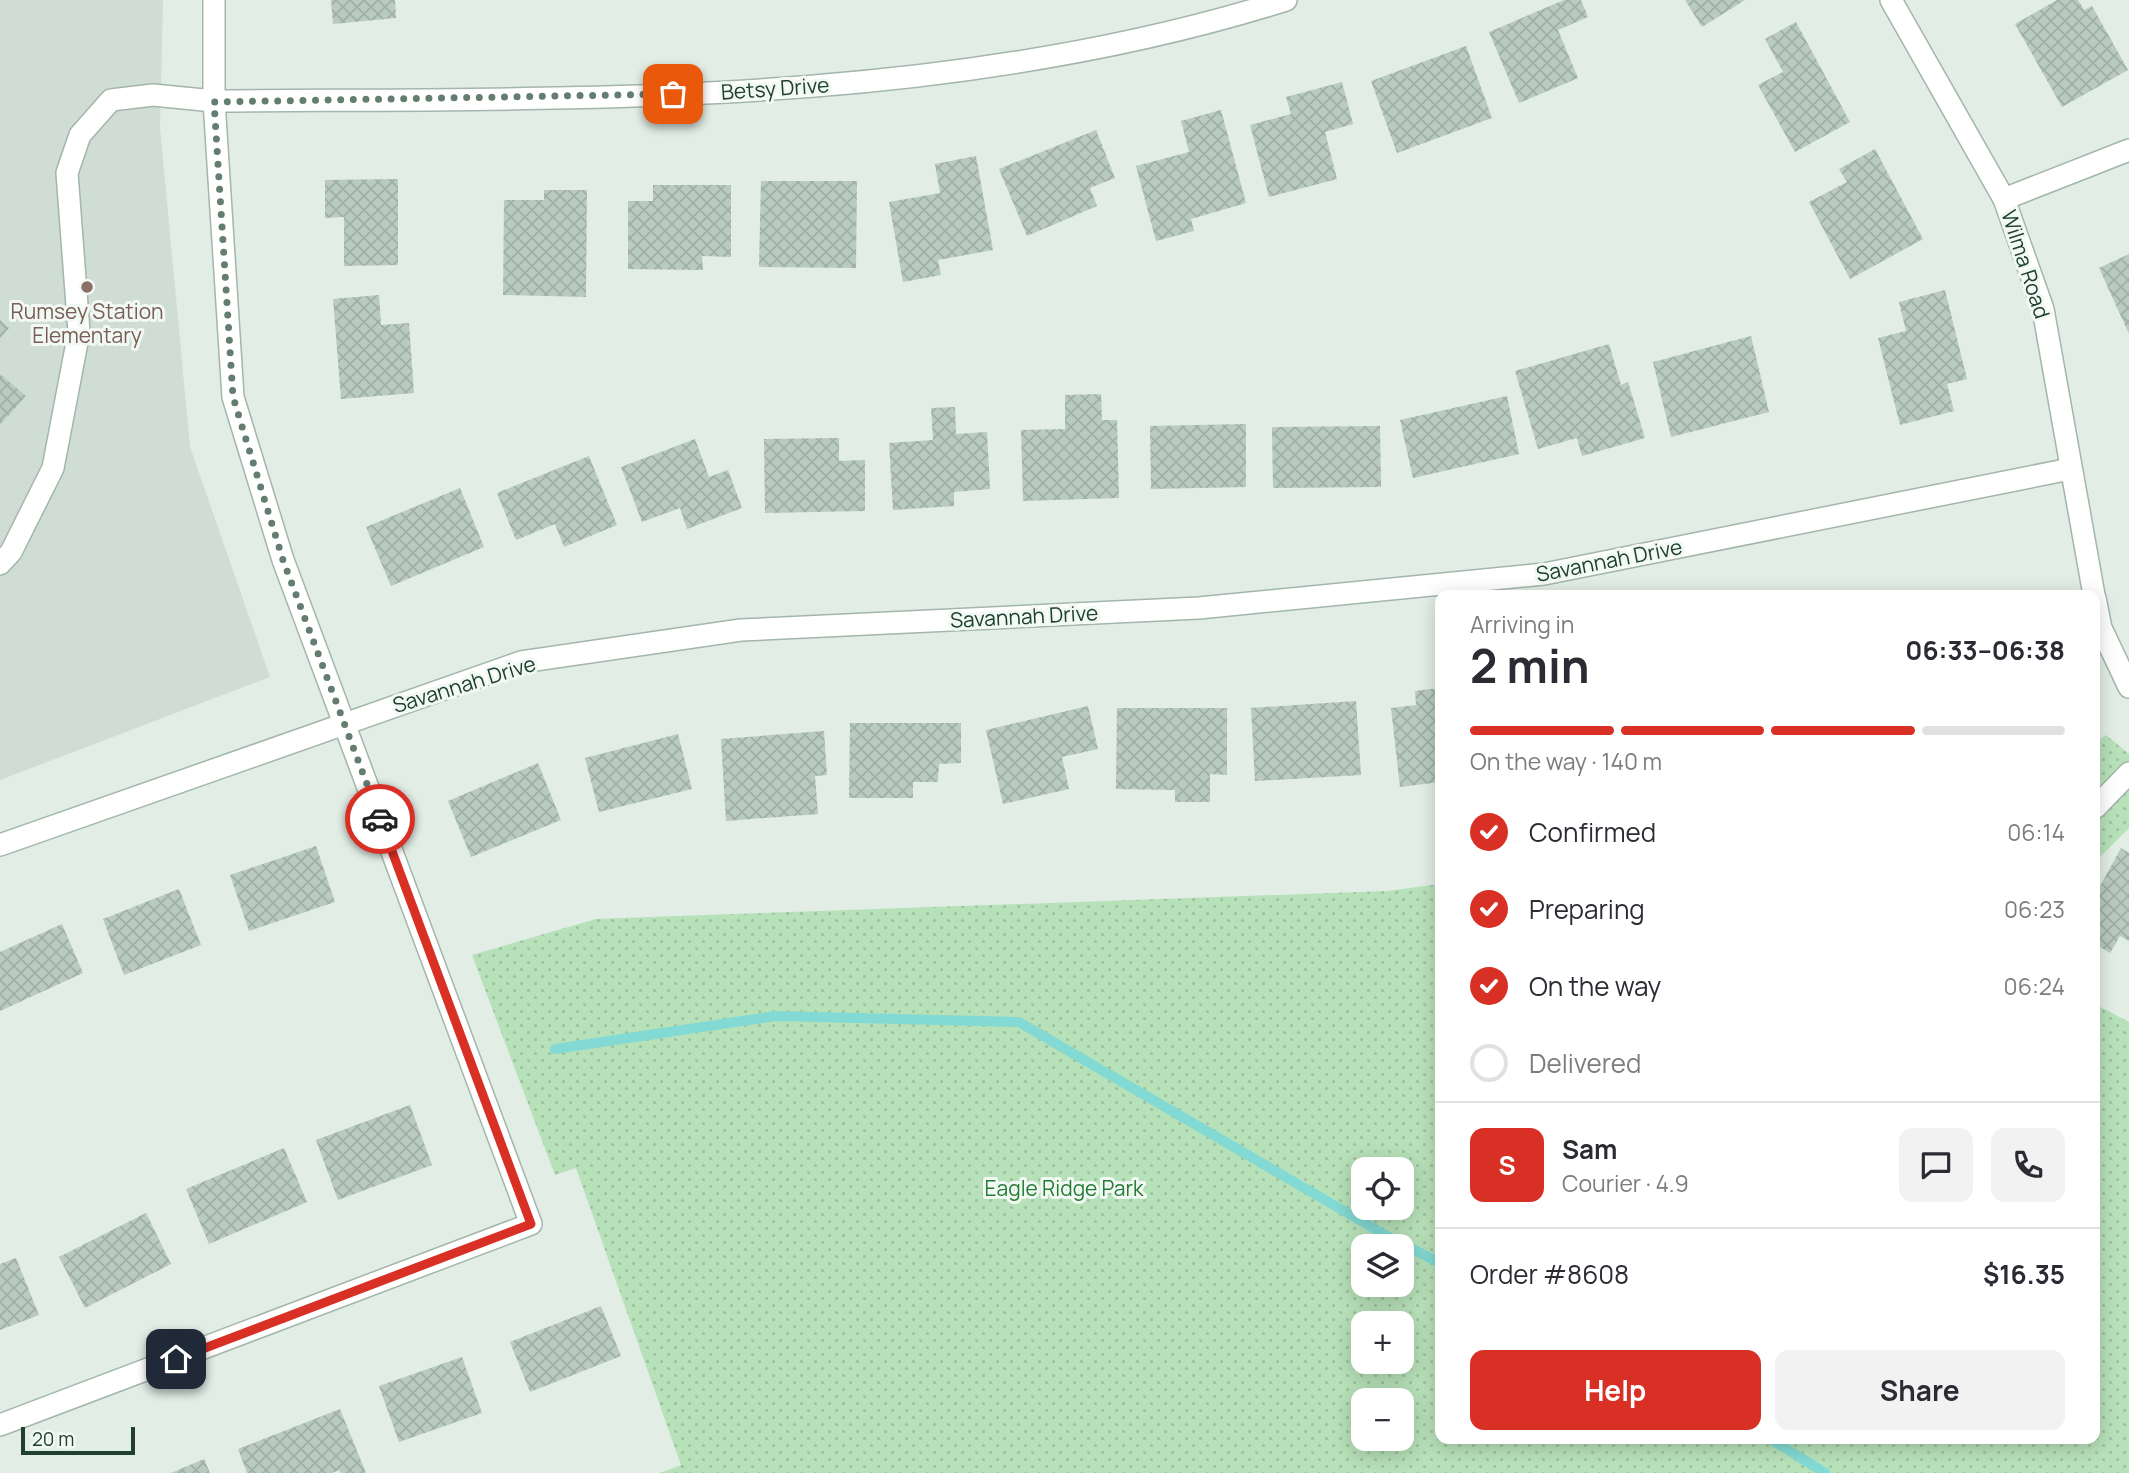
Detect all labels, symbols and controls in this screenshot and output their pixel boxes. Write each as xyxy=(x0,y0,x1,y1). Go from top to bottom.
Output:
pin xyxy=(643,64,703,124)
street label: Betsy Drive xyxy=(720,70,830,106)
icon: bag xyxy=(654,75,692,113)
street label: Wilma Road xyxy=(1995,206,2057,322)
marker: Rumsey Station Elementary xyxy=(79,279,95,295)
place label: Rumsey Station Elementary xyxy=(10,297,164,349)
street label: Savannah Drive xyxy=(1534,532,1684,588)
street label: Savannah Drive xyxy=(949,598,1099,634)
text: Arriving in xyxy=(1470,608,1575,640)
text: 06:33–06:38 xyxy=(1905,632,2065,668)
text: 2 min xyxy=(1470,634,1590,697)
street label: Savannah Drive xyxy=(389,649,539,719)
text: On the way · 140 m xyxy=(1470,745,1662,777)
courier xyxy=(345,784,415,854)
icon: car xyxy=(361,800,399,838)
icon: check xyxy=(1470,813,1508,851)
text: Confirmed xyxy=(1529,814,1656,850)
text: 06:14 xyxy=(2007,816,2065,848)
icon: check xyxy=(1470,890,1508,928)
text: Preparing xyxy=(1529,891,1645,927)
text: 06:23 xyxy=(2004,893,2065,925)
icon: check xyxy=(1470,967,1508,1005)
text: On the way xyxy=(1529,968,1661,1004)
text: 06:24 xyxy=(2004,970,2065,1002)
text: Delivered xyxy=(1529,1045,1641,1081)
button: chat xyxy=(1899,1128,1973,1202)
button: phone xyxy=(1991,1128,2065,1202)
text: Sam xyxy=(1562,1131,1617,1167)
text: S xyxy=(1498,1147,1516,1183)
map controls xyxy=(1351,1157,1414,1451)
button: locate xyxy=(1351,1157,1414,1220)
text: Courier · 4.9 xyxy=(1562,1167,1689,1199)
park label: Eagle Ridge Park xyxy=(985,1174,1144,1202)
button: layers xyxy=(1351,1234,1414,1297)
text: Order #8608 xyxy=(1470,1256,1629,1292)
text: $16.35 xyxy=(1983,1256,2065,1292)
button: + xyxy=(1351,1311,1414,1374)
pin xyxy=(146,1329,206,1389)
icon: home xyxy=(157,1340,195,1378)
button: Help xyxy=(1470,1350,1761,1430)
button: Share xyxy=(1775,1350,2065,1430)
button: − xyxy=(1351,1388,1414,1451)
scale bar xyxy=(21,1424,135,1456)
text: 20 m xyxy=(32,1426,74,1452)

